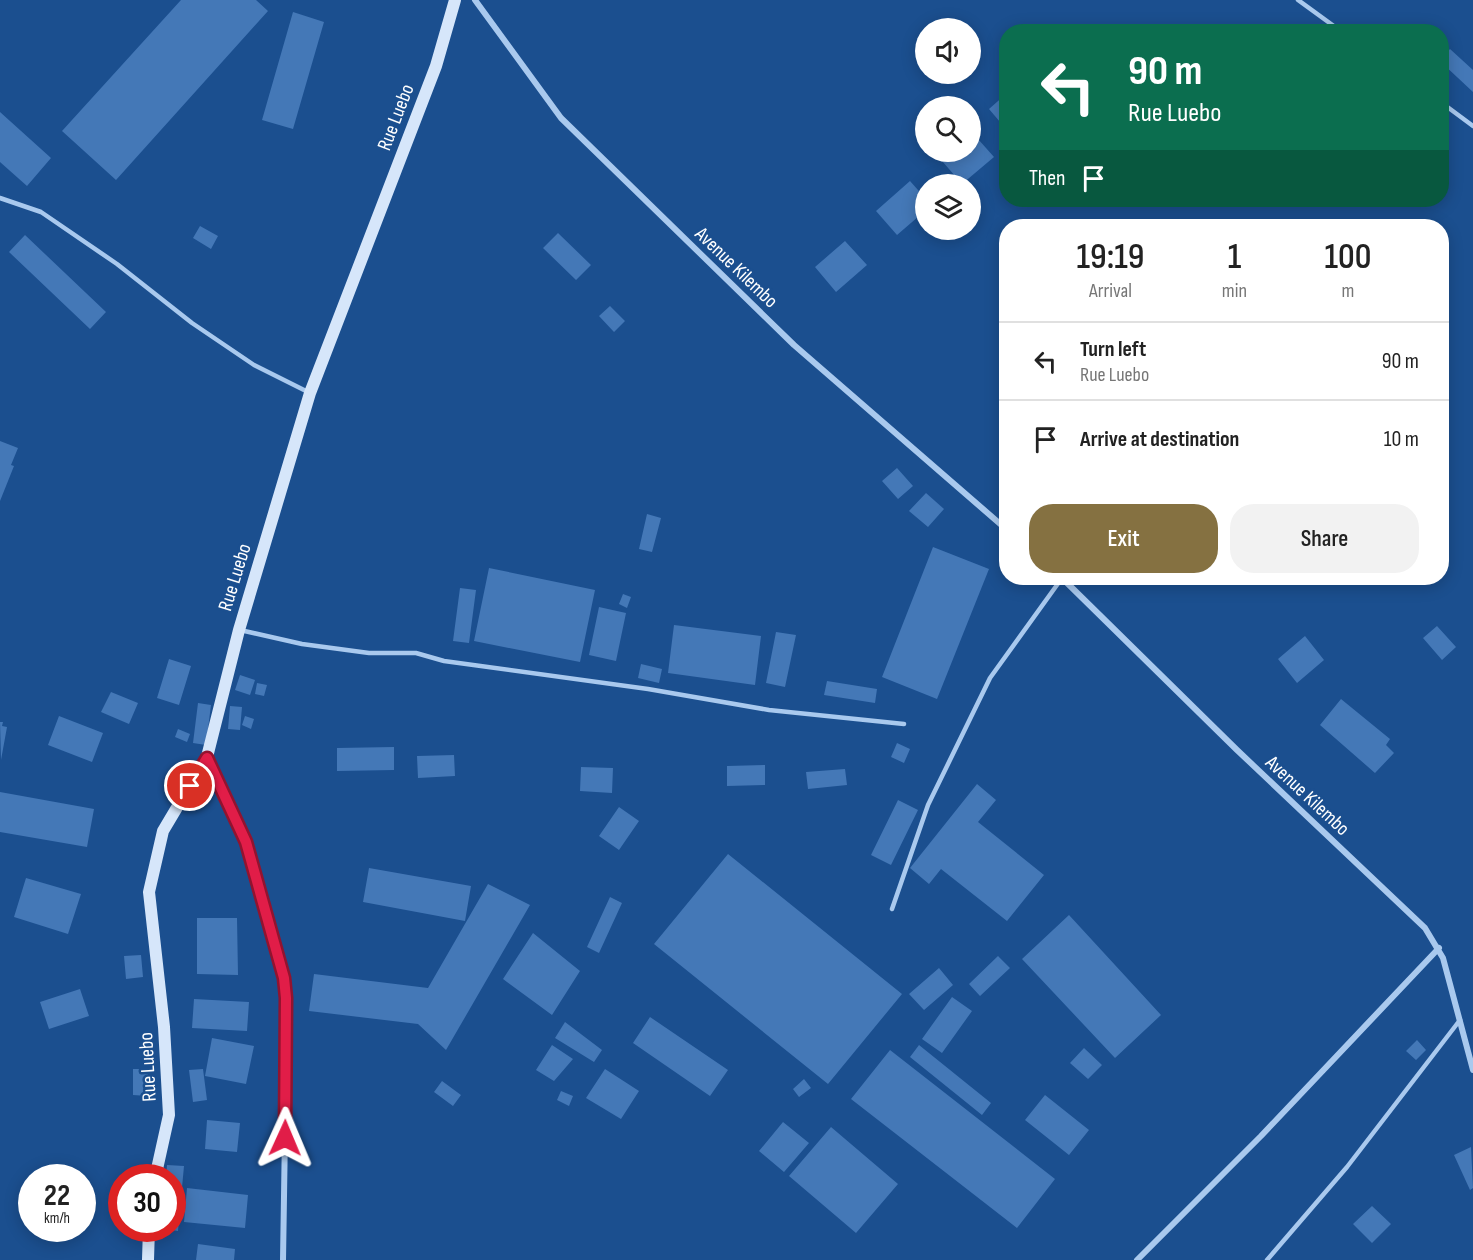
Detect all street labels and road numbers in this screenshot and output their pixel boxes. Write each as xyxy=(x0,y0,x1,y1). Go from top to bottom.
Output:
street label: Rue Luebo xyxy=(372,81,420,154)
street label: Avenue Kilembo xyxy=(689,222,783,313)
street label: Rue Luebo xyxy=(213,541,257,614)
street label: Avenue Kilembo xyxy=(1260,750,1354,841)
street label: Rue Luebo xyxy=(134,1032,162,1102)

